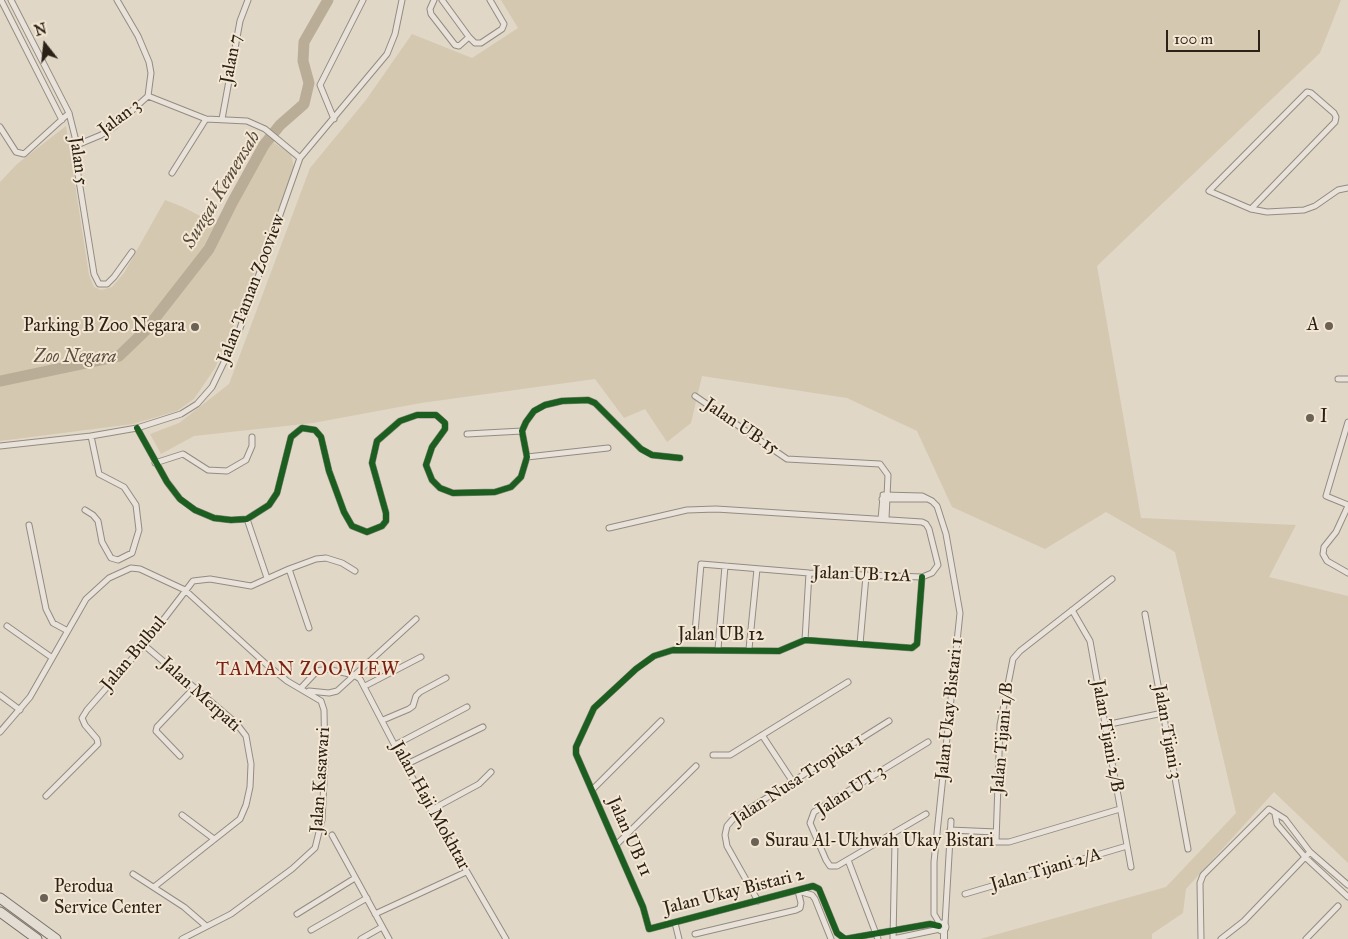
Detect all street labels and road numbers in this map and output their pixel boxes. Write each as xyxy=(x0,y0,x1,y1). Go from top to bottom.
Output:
street label: Jalan 7 xyxy=(217,32,247,86)
street label: Jalan 3 xyxy=(95,95,145,141)
street label: Jalan 5 xyxy=(64,135,92,187)
street label: Jalan Taman Zooview xyxy=(214,211,290,367)
street label: Jalan UB 15 xyxy=(699,394,783,460)
street label: Jalan UB 12A xyxy=(812,562,912,588)
street label: Jalan Bulbul xyxy=(97,613,171,695)
street label: Jalan UB 12 xyxy=(678,625,764,647)
street label: Jalan Ukay Bistari 1 xyxy=(932,637,968,781)
street label: Jalan Merpati xyxy=(155,653,245,737)
street label: Jalan Tijani 2/B xyxy=(1086,678,1128,794)
street label: Jalan Tijani 1/B xyxy=(987,681,1019,795)
street label: Jalan Tijani 3 xyxy=(1148,683,1186,781)
street label: Jalan Kasawari xyxy=(307,726,335,834)
street label: Jalan Nusa Tropika 1 xyxy=(728,730,868,830)
street label: Jalan Haji Mokhtar xyxy=(386,738,474,874)
street label: Jalan UT 3 xyxy=(812,761,890,821)
street label: Jalan UB 11 xyxy=(602,794,656,880)
street label: Jalan Tijani 2/A xyxy=(988,844,1104,896)
street label: Jalan Ukay Bistari 2 xyxy=(661,864,807,920)

